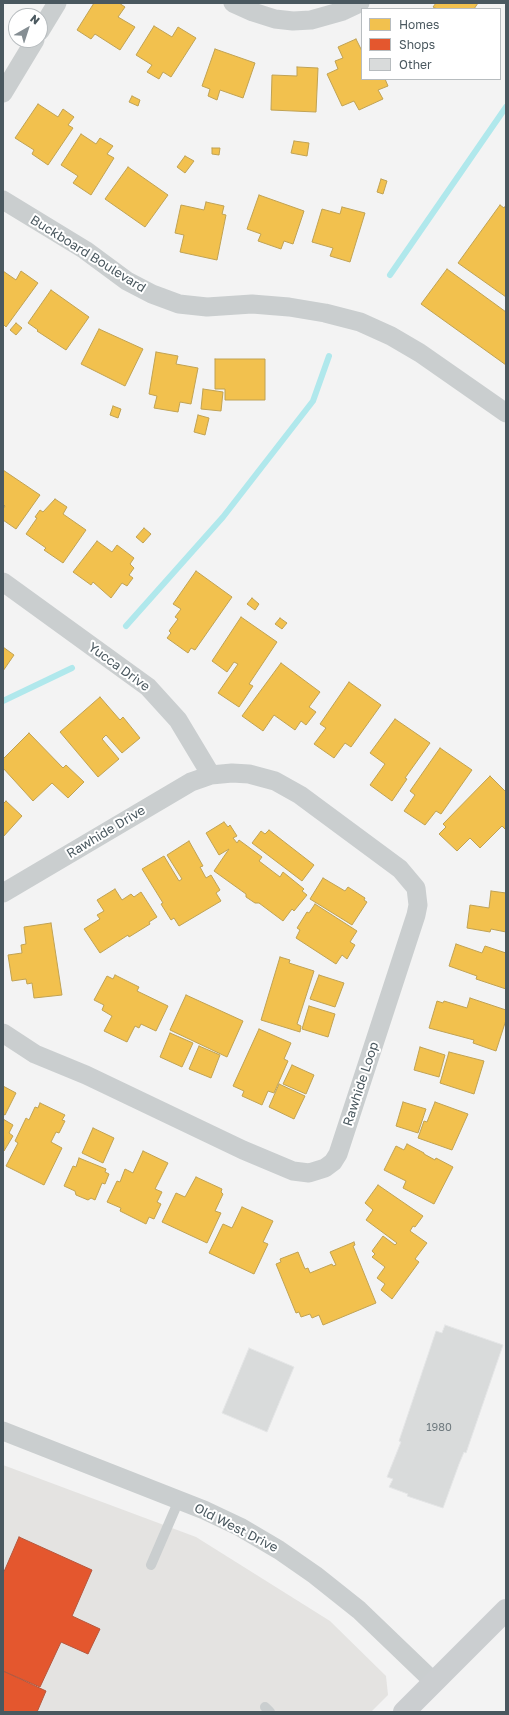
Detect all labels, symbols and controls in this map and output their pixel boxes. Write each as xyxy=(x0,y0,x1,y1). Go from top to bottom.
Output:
north arrow xyxy=(8,8,48,48)
legend xyxy=(361,8,501,80)
text: N xyxy=(28,11,43,27)
text: Homes xyxy=(399,17,439,32)
text: Shops xyxy=(399,37,435,52)
text: Other xyxy=(399,57,432,72)
street label: Buckboard Boulevard xyxy=(27,212,149,296)
street label: Yucca Drive xyxy=(85,639,153,695)
street label: Rawhide Drive xyxy=(64,802,148,862)
street label: Rawhide Loop xyxy=(340,1040,382,1128)
house number: 1980 xyxy=(426,1421,452,1435)
street label: Old West Drive xyxy=(191,1500,281,1556)

